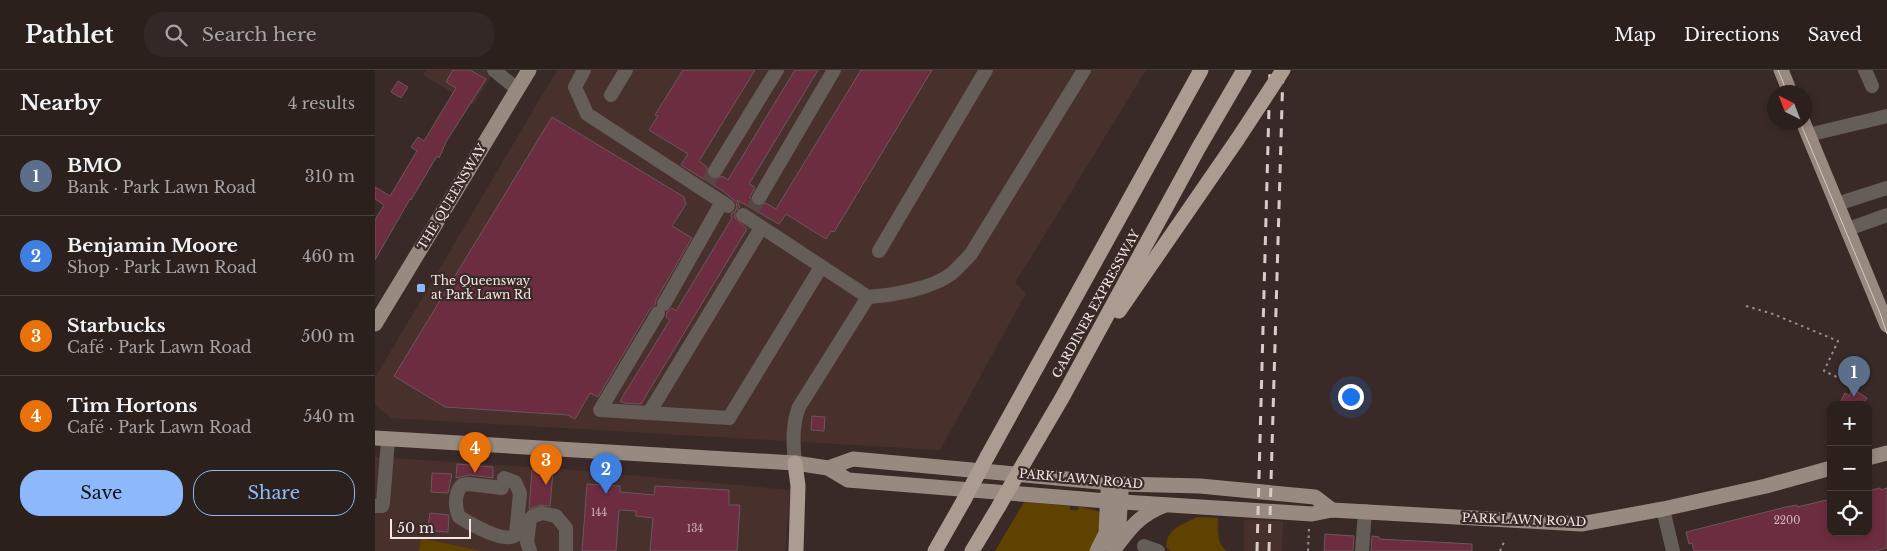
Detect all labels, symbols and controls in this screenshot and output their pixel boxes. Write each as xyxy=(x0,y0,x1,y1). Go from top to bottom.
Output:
search box xyxy=(144,12,494,57)
text: Pathlet xyxy=(25,20,114,49)
icon: search xyxy=(162,21,190,49)
text: Search here xyxy=(202,23,317,46)
text: Map xyxy=(1614,24,1656,46)
text: Directions xyxy=(1684,24,1780,46)
text: Saved xyxy=(1808,24,1862,46)
north arrow xyxy=(1767,85,1812,130)
text: Nearby xyxy=(20,90,101,116)
text: 4 results xyxy=(288,93,355,113)
street label: THE QUEENSWAY xyxy=(414,141,489,252)
text: BMO xyxy=(67,154,122,177)
text: 1 xyxy=(33,166,39,186)
text: 310 m xyxy=(305,166,355,186)
text: Bank · Park Lawn Road xyxy=(67,177,256,197)
street label: GARDINER EXPRESSWAY xyxy=(1048,227,1143,381)
text: Benjamin Moore xyxy=(67,234,238,257)
text: 2 xyxy=(31,246,41,266)
text: 460 m xyxy=(302,246,355,266)
text: Shop · Park Lawn Road xyxy=(67,257,257,277)
place label: The Queensway at Park Lawn Rd xyxy=(431,273,531,302)
marker: The Queensway at Park Lawn Rd xyxy=(415,282,427,294)
text: Starbucks xyxy=(67,314,166,337)
text: 3 xyxy=(31,326,41,346)
text: 500 m xyxy=(301,326,355,346)
text: Café · Park Lawn Road xyxy=(67,337,252,357)
pin: 1 xyxy=(1838,356,1870,397)
your location xyxy=(1338,384,1364,410)
text: Tim Hortons xyxy=(67,394,197,417)
map controls xyxy=(1827,401,1872,536)
button: + xyxy=(1827,401,1872,446)
text: 4 xyxy=(31,406,41,426)
text: 540 m xyxy=(303,406,355,426)
text: Café · Park Lawn Road xyxy=(67,417,252,437)
pin: 4 xyxy=(459,432,491,473)
pin: 3 xyxy=(530,444,562,485)
button: − xyxy=(1827,446,1872,491)
pin: 2 xyxy=(590,453,622,494)
street label: PARK LAWN ROAD xyxy=(1018,466,1144,491)
button: Save xyxy=(20,470,183,516)
button: Share xyxy=(193,470,355,516)
button: locate xyxy=(1827,491,1872,536)
house number: 144 xyxy=(591,506,607,519)
street label: PARK LAWN ROAD xyxy=(1462,510,1586,529)
house number: 2200 xyxy=(1774,514,1800,527)
scale bar xyxy=(390,516,471,539)
text: 50 m xyxy=(397,519,434,537)
house number: 134 xyxy=(687,522,703,535)

